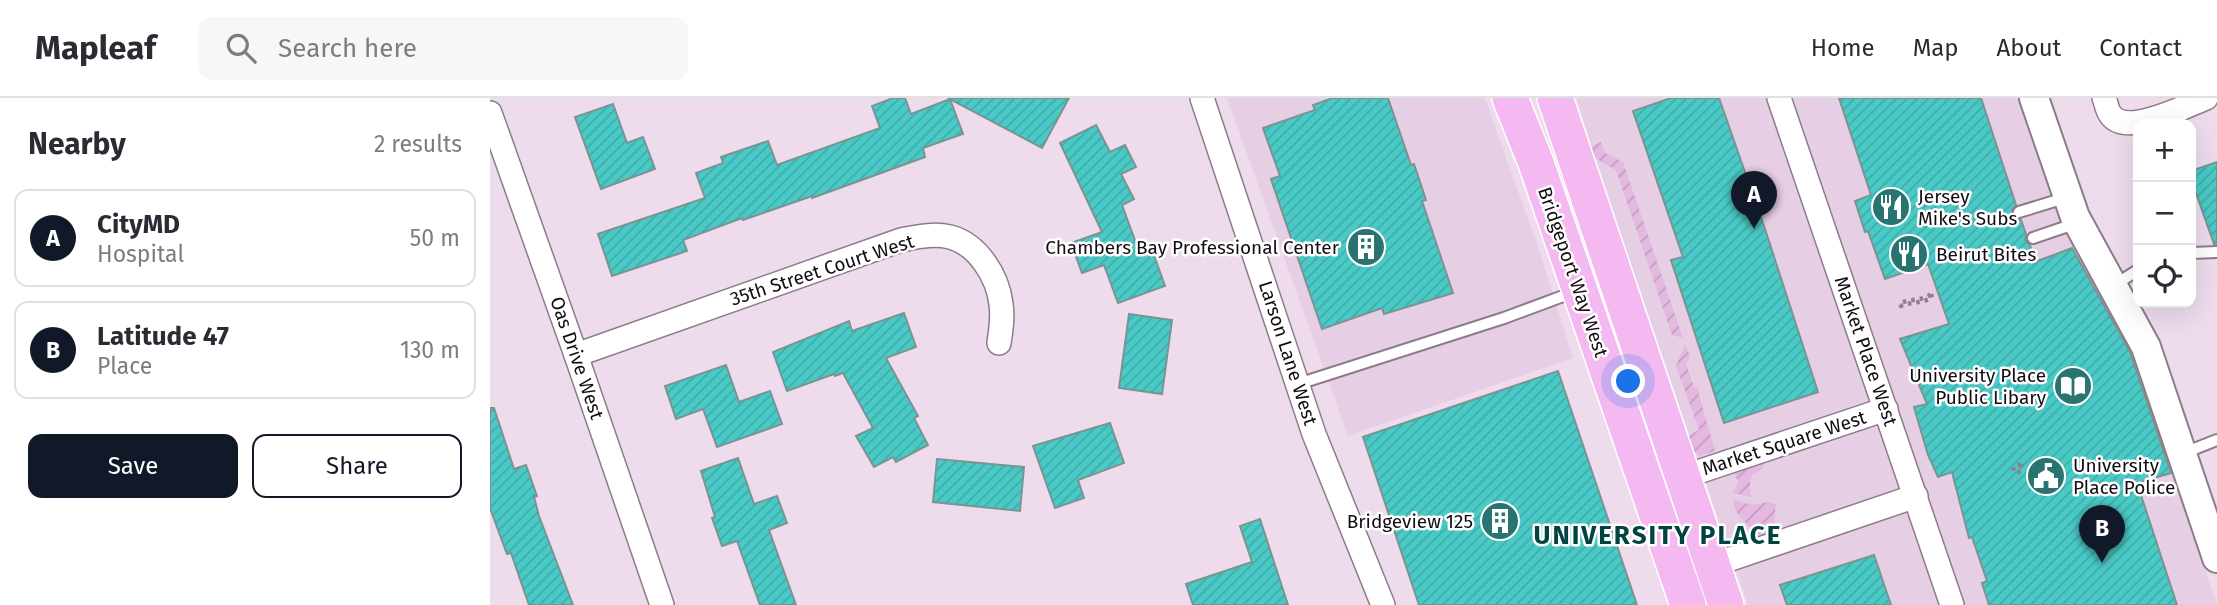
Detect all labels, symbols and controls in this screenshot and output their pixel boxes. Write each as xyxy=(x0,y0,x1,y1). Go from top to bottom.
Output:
search box xyxy=(198,17,688,80)
text: Mapleaf xyxy=(35,28,156,68)
icon: search xyxy=(222,29,260,67)
text: Search here xyxy=(278,33,417,64)
text: Home xyxy=(1811,34,1875,62)
text: Map xyxy=(1913,34,1959,62)
text: About xyxy=(1997,34,2061,62)
text: Contact xyxy=(2099,34,2182,62)
map controls xyxy=(2133,119,2196,308)
button: + xyxy=(2133,119,2196,182)
text: Nearby xyxy=(28,126,126,162)
text: 2 results xyxy=(374,130,462,158)
pin: A xyxy=(1731,171,1777,229)
button: − xyxy=(2133,182,2196,245)
street label: Bridgeport Way West xyxy=(1533,184,1613,360)
place label: Jersey Mike's Subs xyxy=(1918,185,2017,230)
restaurant icon: Jersey Mike's Subs xyxy=(1870,186,1912,228)
text: CityMD xyxy=(97,209,180,240)
text: A xyxy=(46,224,60,252)
text: 50 m xyxy=(410,224,460,252)
building icon: Chambers Bay Professional Center xyxy=(1345,226,1387,268)
street label: 35th Street Court West xyxy=(727,229,917,311)
restaurant icon: Beirut Bites xyxy=(1888,233,1930,275)
place label: Chambers Bay Professional Center xyxy=(1045,236,1340,259)
text: Hospital xyxy=(97,240,184,268)
place label: Beirut Bites xyxy=(1936,243,2036,266)
button: locate xyxy=(2133,245,2196,308)
street label: Market Place West xyxy=(1830,273,1902,429)
street label: Larson Lane West xyxy=(1254,278,1322,428)
street label: Oas Drive West xyxy=(545,294,609,422)
text: Latitude 47 xyxy=(97,321,229,352)
text: B xyxy=(46,336,60,364)
text: 130 m xyxy=(400,336,460,364)
text: Place xyxy=(97,352,152,380)
your location xyxy=(1611,364,1645,398)
place label: University Place Public Libary xyxy=(1909,364,2047,409)
library icon: University Place Public Libary xyxy=(2052,365,2094,407)
street label: Market Square West xyxy=(1699,406,1869,480)
button: Save xyxy=(28,434,238,498)
button: Share xyxy=(252,434,462,498)
place label: University Place Police xyxy=(2073,454,2175,499)
public building icon: University Place Police xyxy=(2025,455,2067,497)
building icon: Bridgeview 125 xyxy=(1479,500,1521,542)
pin: B xyxy=(2079,505,2125,563)
place label: Bridgeview 125 xyxy=(1347,510,1473,533)
district label: UNIVERSITY PLACE xyxy=(1534,520,1782,551)

